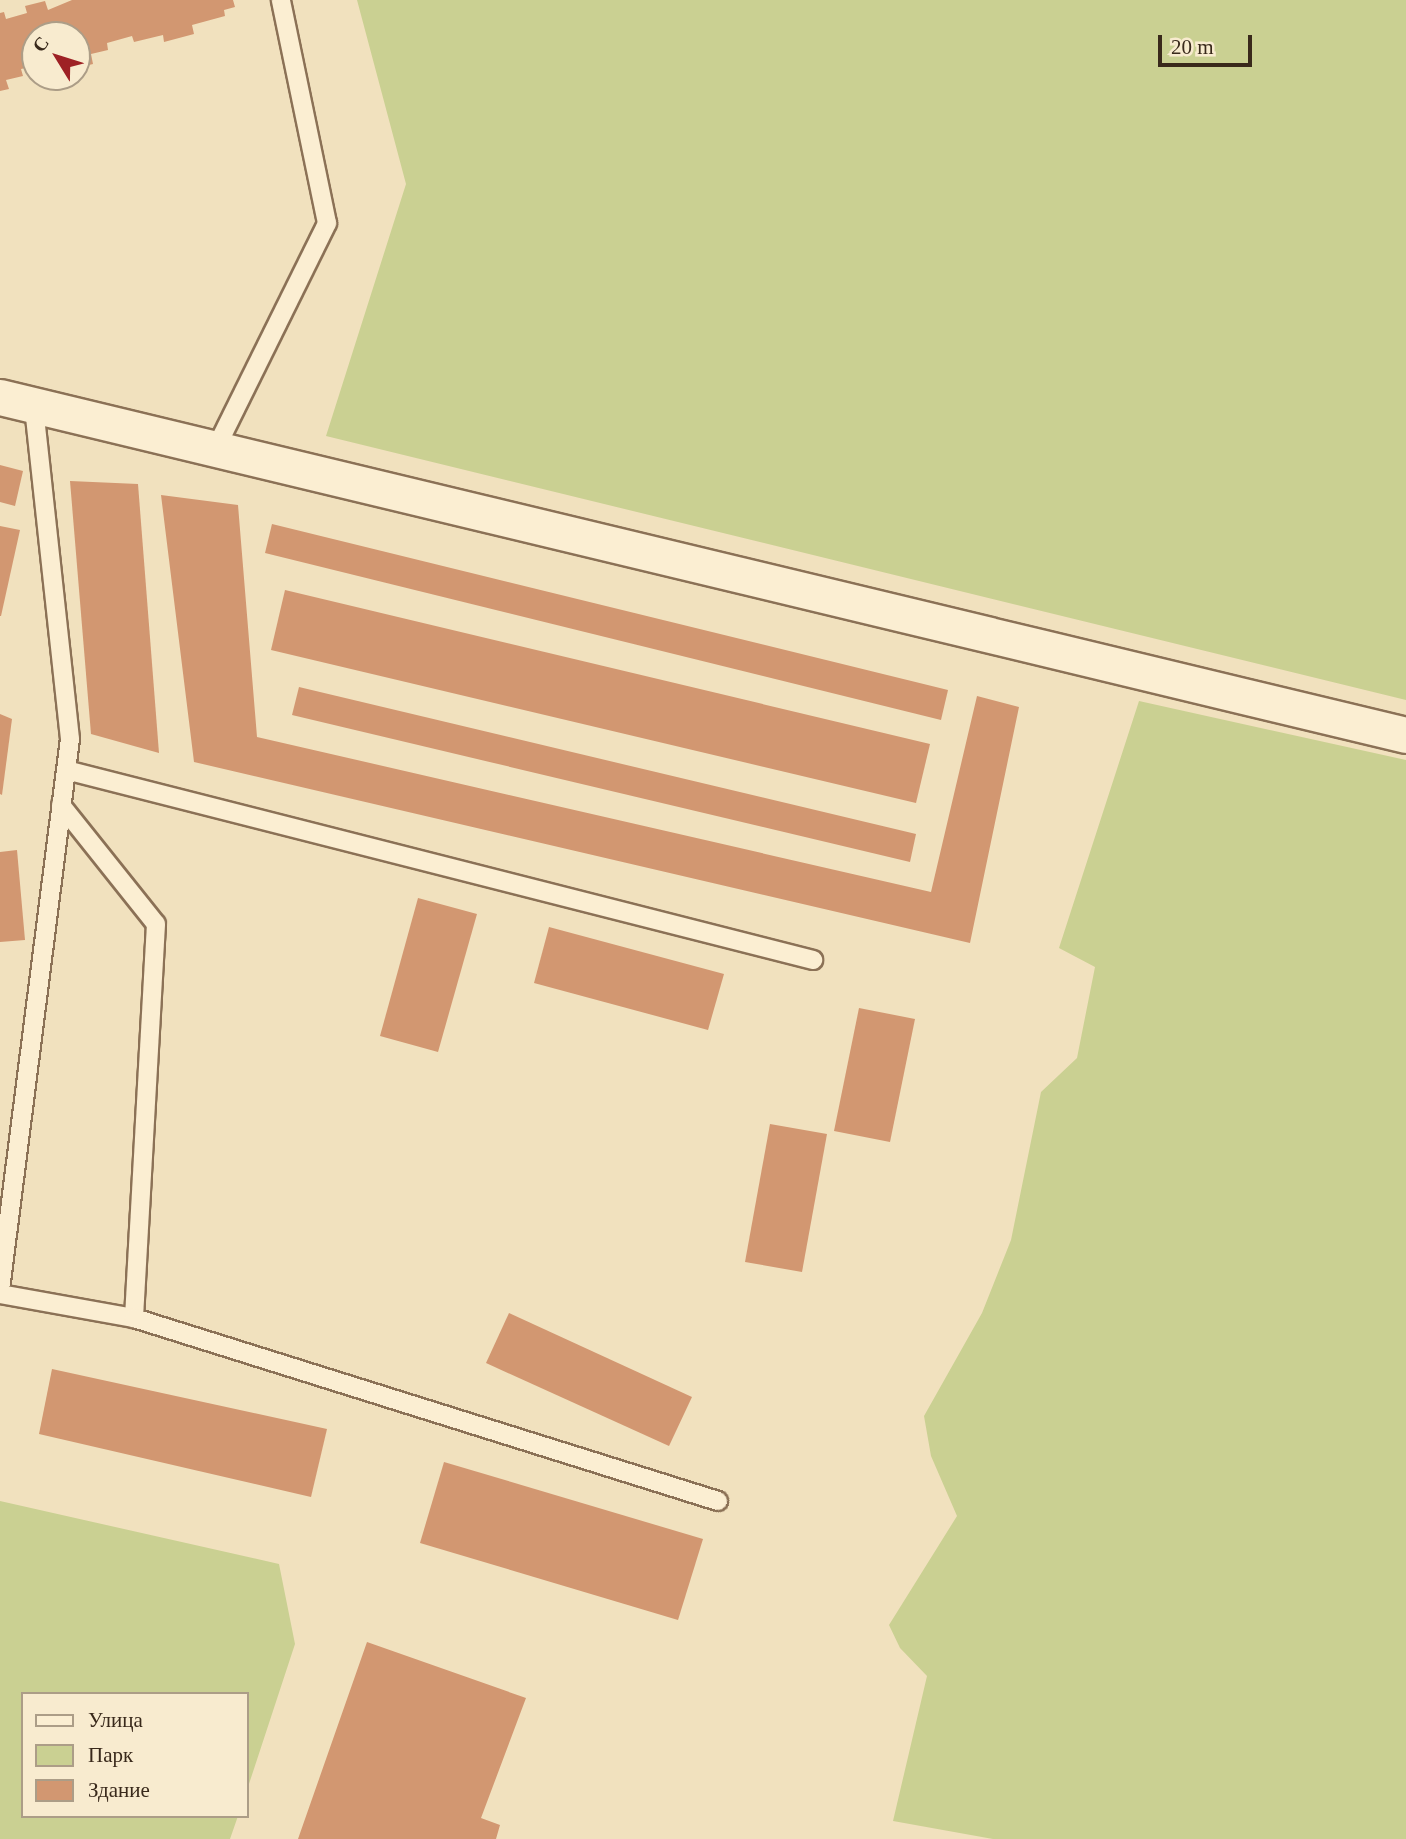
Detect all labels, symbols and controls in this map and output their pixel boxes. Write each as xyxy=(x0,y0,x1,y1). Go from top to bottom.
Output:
north arrow xyxy=(21,21,91,91)
scale bar xyxy=(1161,21,1256,65)
text: С xyxy=(28,32,53,56)
text: 20 m xyxy=(1171,35,1214,59)
legend xyxy=(21,1692,248,1818)
text: Улица xyxy=(88,1708,143,1732)
text: Парк xyxy=(88,1743,133,1767)
text: Здание xyxy=(88,1778,150,1802)

